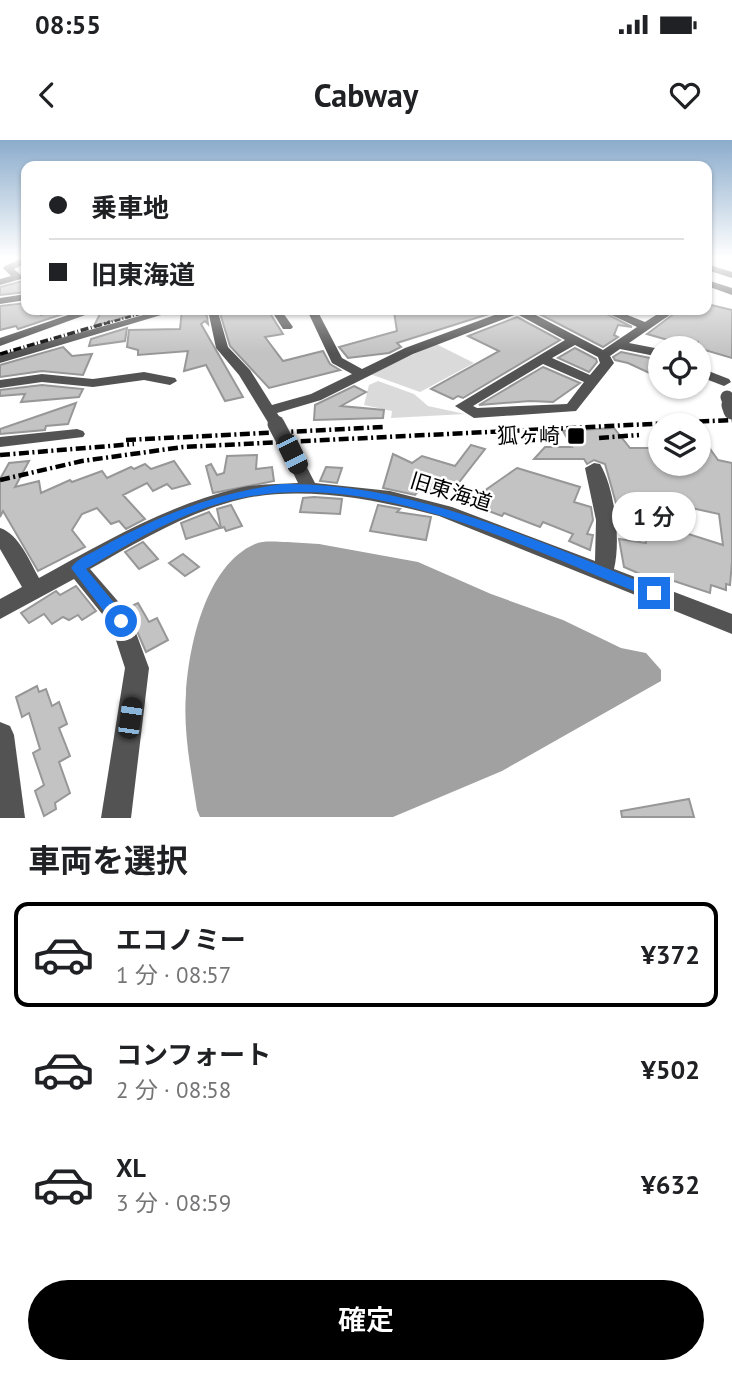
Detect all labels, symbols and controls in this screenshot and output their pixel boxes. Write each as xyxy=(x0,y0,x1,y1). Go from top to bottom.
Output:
text: 08:55 xyxy=(35,8,101,41)
text: Cabway xyxy=(314,74,418,116)
icon: back xyxy=(28,76,66,114)
icon: heart xyxy=(666,76,704,114)
text: 乗車地 xyxy=(91,191,169,224)
text: 旧東海道 xyxy=(91,258,195,291)
map controls xyxy=(648,336,711,476)
button: locate xyxy=(648,336,711,399)
button: layers xyxy=(648,413,711,476)
place label: 狐ヶ崎 xyxy=(497,422,560,449)
marker: 狐ヶ崎 xyxy=(566,426,586,446)
car xyxy=(274,431,311,477)
street label: 旧東海道 xyxy=(407,466,495,517)
callout: 1 分 xyxy=(612,491,696,540)
text: 1 分 xyxy=(633,502,675,531)
route end xyxy=(638,577,670,609)
route start xyxy=(105,605,137,637)
car xyxy=(117,696,144,740)
text: 車両を選択 xyxy=(28,839,188,881)
icon: car xyxy=(32,923,95,986)
text: エコノミー xyxy=(116,923,246,956)
text: ¥372 xyxy=(641,938,700,971)
text: 1 分 · 08:57 xyxy=(116,960,231,989)
icon: car xyxy=(32,1038,95,1101)
text: コンフォート xyxy=(116,1038,271,1071)
text: ¥502 xyxy=(641,1053,700,1086)
text: 2 分 · 08:58 xyxy=(116,1075,231,1104)
text: XL xyxy=(116,1151,146,1184)
icon: car xyxy=(32,1153,95,1216)
text: ¥632 xyxy=(641,1168,700,1201)
text: 3 分 · 08:59 xyxy=(116,1188,231,1217)
button: 確定 xyxy=(28,1280,704,1360)

